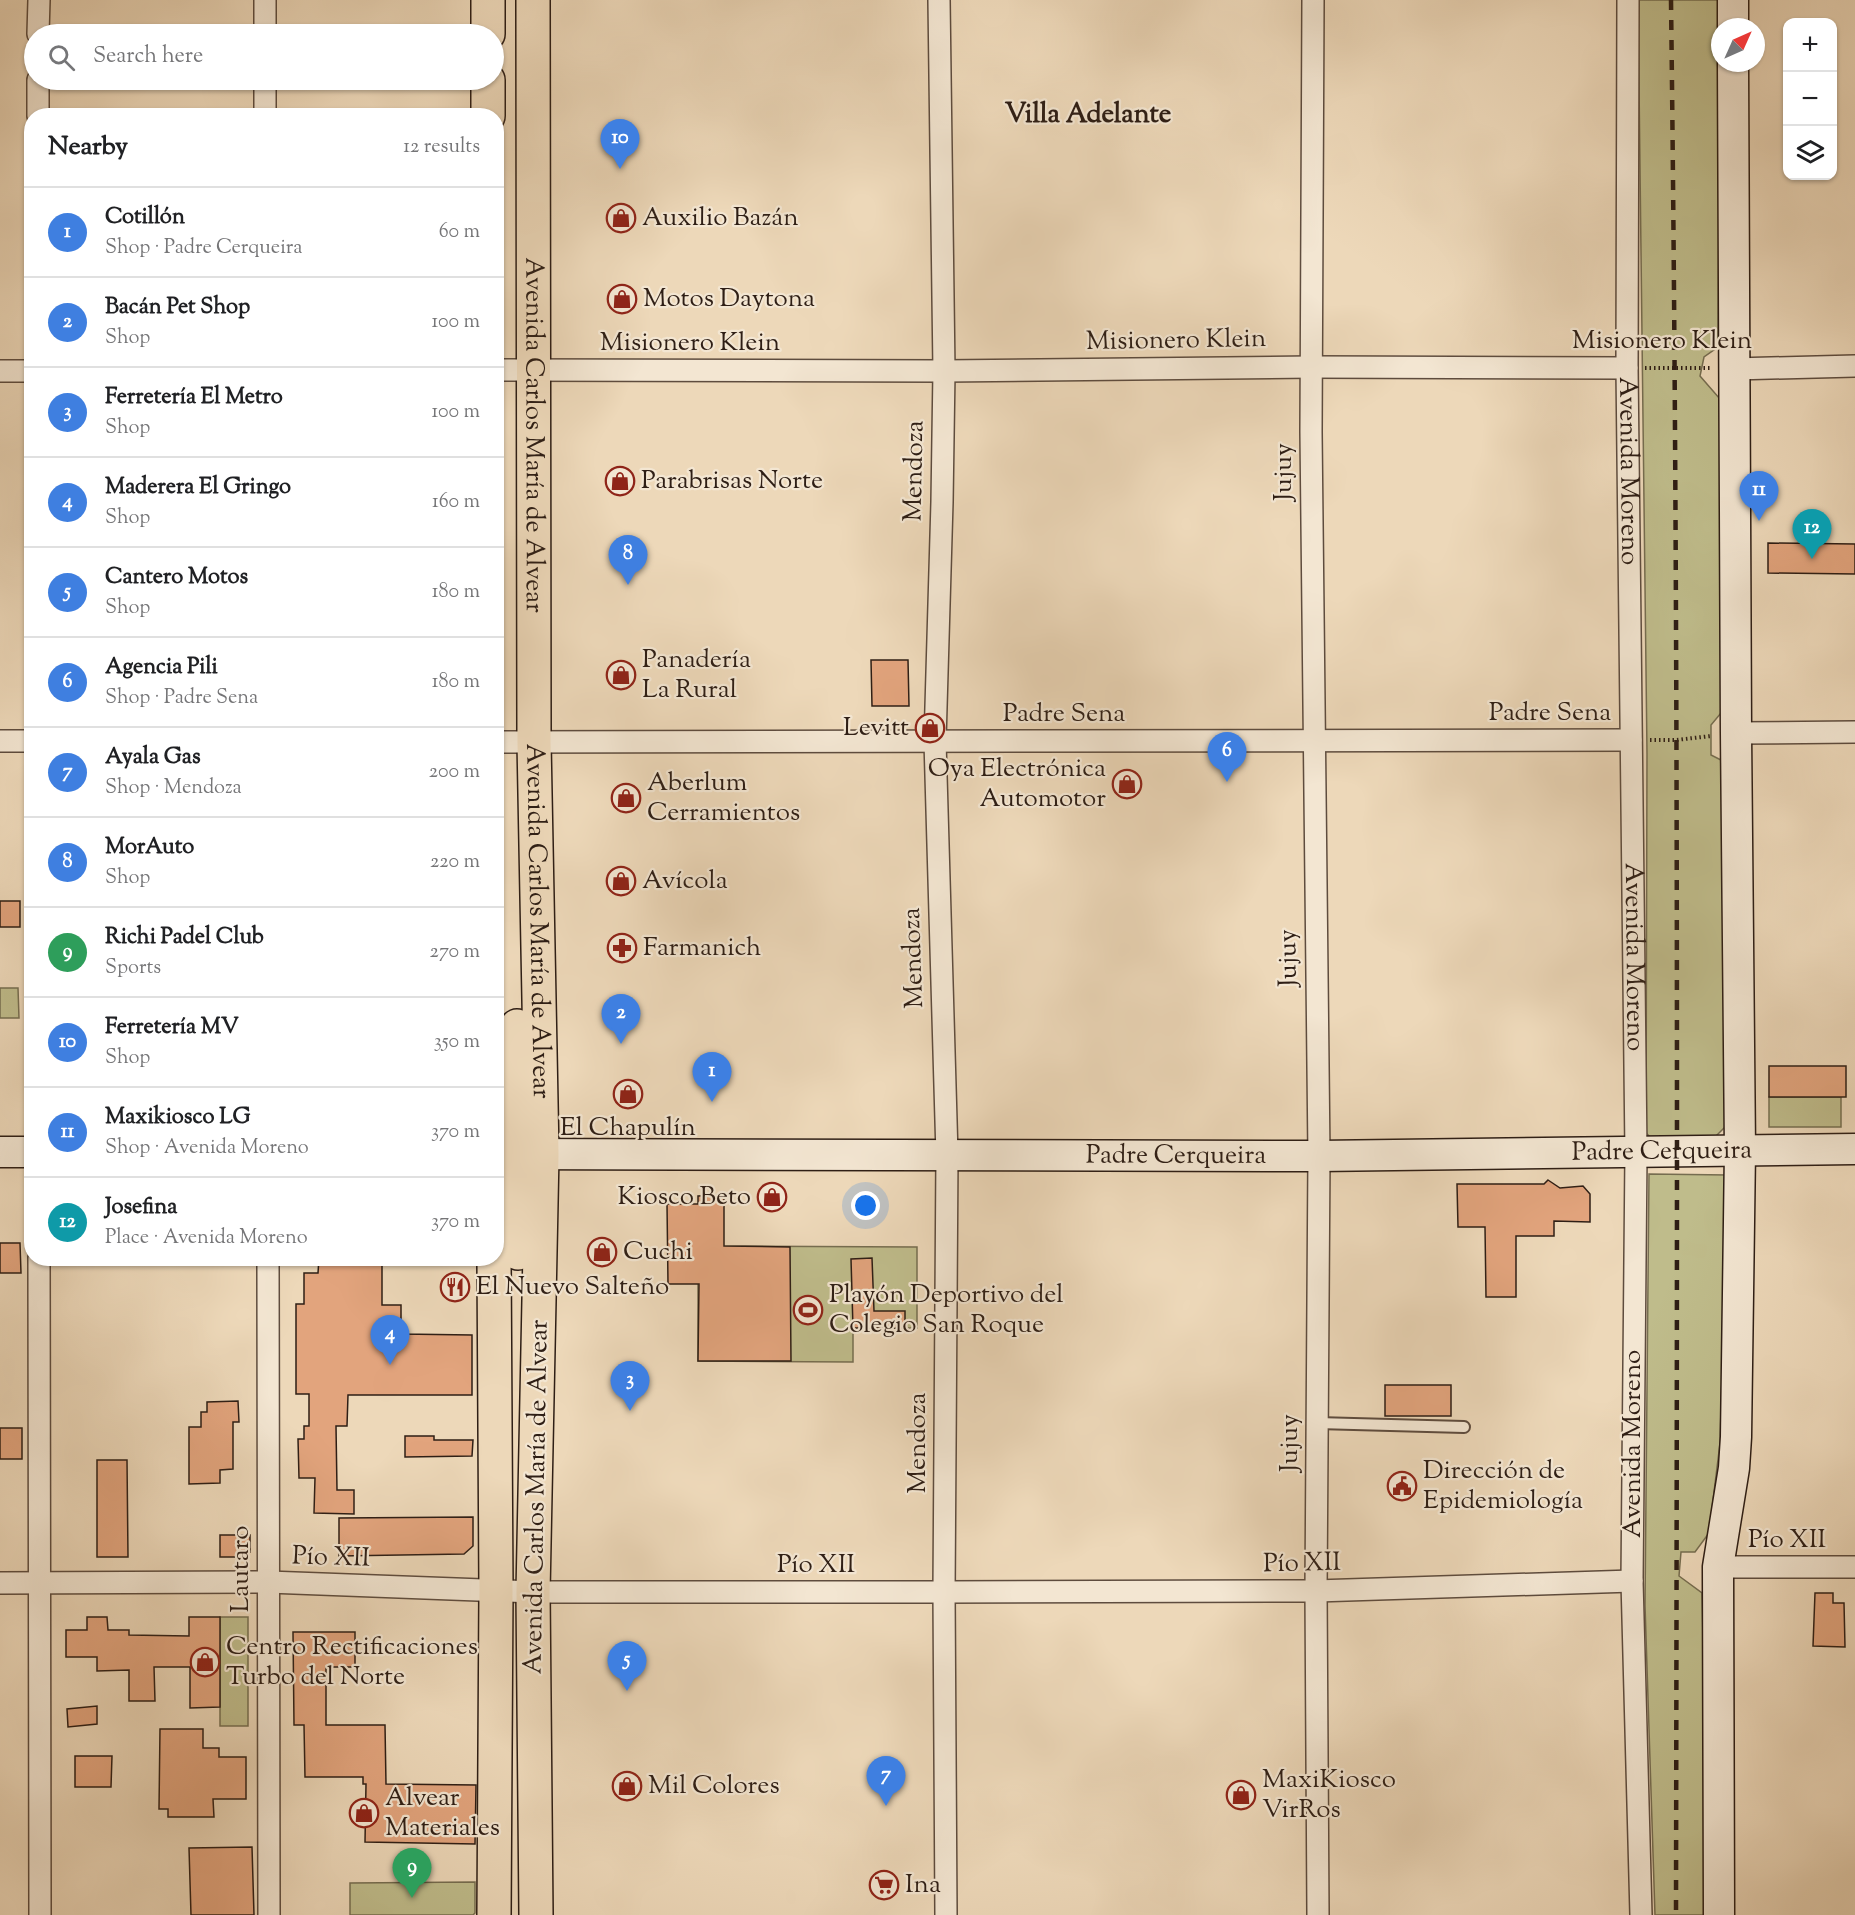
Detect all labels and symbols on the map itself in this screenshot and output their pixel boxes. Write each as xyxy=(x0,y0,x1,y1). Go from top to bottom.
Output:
north arrow xyxy=(1711,18,1765,72)
district label: Villa Adelante xyxy=(1005,96,1171,135)
pin: 10 xyxy=(600,120,640,169)
place label: Auxilio Bazán xyxy=(642,200,799,237)
shop icon: Auxilio Bazán xyxy=(605,202,637,234)
street label: Avenida Carlos María de Alvear xyxy=(515,257,552,613)
place label: Motos Daytona xyxy=(643,281,815,318)
shop icon: Motos Daytona xyxy=(606,283,638,315)
street label: Misionero Klein xyxy=(1085,321,1267,361)
street label: Misionero Klein xyxy=(1572,323,1752,360)
street label: Misionero Klein xyxy=(600,325,780,362)
street label: Avenida Moreno xyxy=(1609,376,1648,565)
street label: Mendoza xyxy=(896,420,934,522)
street label: Jujuy xyxy=(1266,443,1303,503)
place label: Parabrisas Norte xyxy=(641,463,823,500)
shop icon: Parabrisas Norte xyxy=(604,465,636,497)
pin: 11 xyxy=(1740,472,1778,521)
pin: 12 xyxy=(1792,510,1832,559)
pin: 8 xyxy=(608,536,648,585)
place label: Panadería La Rural xyxy=(642,642,751,709)
shop icon: Panadería La Rural xyxy=(605,659,637,691)
street label: Padre Sena xyxy=(1489,695,1611,732)
street label: Padre Sena xyxy=(1003,696,1125,733)
place label: Levitt xyxy=(843,710,909,747)
shop icon: Levitt xyxy=(914,712,946,744)
pin: 6 xyxy=(1208,732,1246,782)
street label: Avenida Carlos María de Alvear xyxy=(516,743,559,1099)
place label: Oya Electrónica Automotor xyxy=(928,751,1106,818)
place label: Aberlum Cerramientos xyxy=(647,765,800,832)
shop icon: Oya Electrónica Automotor xyxy=(1111,768,1143,800)
shop icon: Aberlum Cerramientos xyxy=(610,782,642,814)
street label: Avenida Moreno xyxy=(1614,862,1653,1051)
place label: Avícola xyxy=(642,863,728,900)
shop icon: Avícola xyxy=(605,865,637,897)
street label: Mendoza xyxy=(894,907,934,1009)
street label: Jujuy xyxy=(1270,929,1308,989)
place label: Farmanich xyxy=(643,930,761,967)
pharmacy icon: Farmanich xyxy=(606,932,638,964)
pin: 2 xyxy=(602,994,640,1044)
pin: 1 xyxy=(692,1052,732,1102)
shop icon: El Chapulín xyxy=(612,1078,644,1110)
place label: El Chapulín xyxy=(560,1110,696,1147)
street label: Padre Cerqueira xyxy=(1572,1132,1752,1171)
street label: Padre Cerqueira xyxy=(1086,1137,1266,1174)
place label: Kiosco Beto xyxy=(617,1179,751,1216)
shop icon: Kiosco Beto xyxy=(756,1181,788,1213)
your location xyxy=(851,1191,880,1220)
place label: Cuchi xyxy=(623,1234,693,1271)
shop icon: Cuchi xyxy=(586,1236,618,1268)
place label: El Nuevo Salteño xyxy=(476,1269,669,1306)
restaurant icon: El Nuevo Salteño xyxy=(439,1271,471,1303)
place label: Playón Deportivo del Colegio San Roque xyxy=(829,1277,1063,1344)
sports icon: Playón Deportivo del Colegio San Roque xyxy=(792,1294,824,1326)
pin: 4 xyxy=(370,1316,410,1365)
street label: Avenida Carlos María de Alvear xyxy=(515,1319,559,1675)
street label: Avenida Moreno xyxy=(1615,1350,1652,1538)
pin: 3 xyxy=(610,1362,650,1411)
street label: Mendoza xyxy=(900,1392,937,1494)
street label: Jujuy xyxy=(1272,1414,1309,1474)
place label: Dirección de Epidemiología xyxy=(1423,1453,1583,1520)
public building icon: Dirección de Epidemiología xyxy=(1386,1470,1418,1502)
street label: Pío XII xyxy=(1748,1522,1826,1559)
street label: Lautaro xyxy=(223,1526,260,1612)
street label: Pío XII xyxy=(291,1538,371,1578)
street label: Pío XII xyxy=(1263,1545,1342,1583)
street label: Pío XII xyxy=(777,1547,855,1584)
place label: Centro Rectificaciones Turbo del Norte xyxy=(226,1629,478,1696)
pin: 5 xyxy=(608,1642,646,1691)
shop icon: Centro Rectificaciones Turbo del Norte xyxy=(189,1646,221,1678)
pin: 7 xyxy=(866,1756,906,1806)
place label: MaxiKiosco VirRos xyxy=(1262,1762,1396,1829)
place label: Mil Colores xyxy=(648,1768,780,1805)
shop icon: Mil Colores xyxy=(611,1770,643,1802)
shop icon: MaxiKiosco VirRos xyxy=(1225,1779,1257,1811)
place label: Alvear Materiales xyxy=(385,1780,500,1847)
shop icon: Alvear Materiales xyxy=(348,1797,380,1829)
pin: 9 xyxy=(392,1848,432,1898)
place label: Ina xyxy=(905,1867,941,1904)
supermarket icon: Ina xyxy=(868,1869,900,1901)

